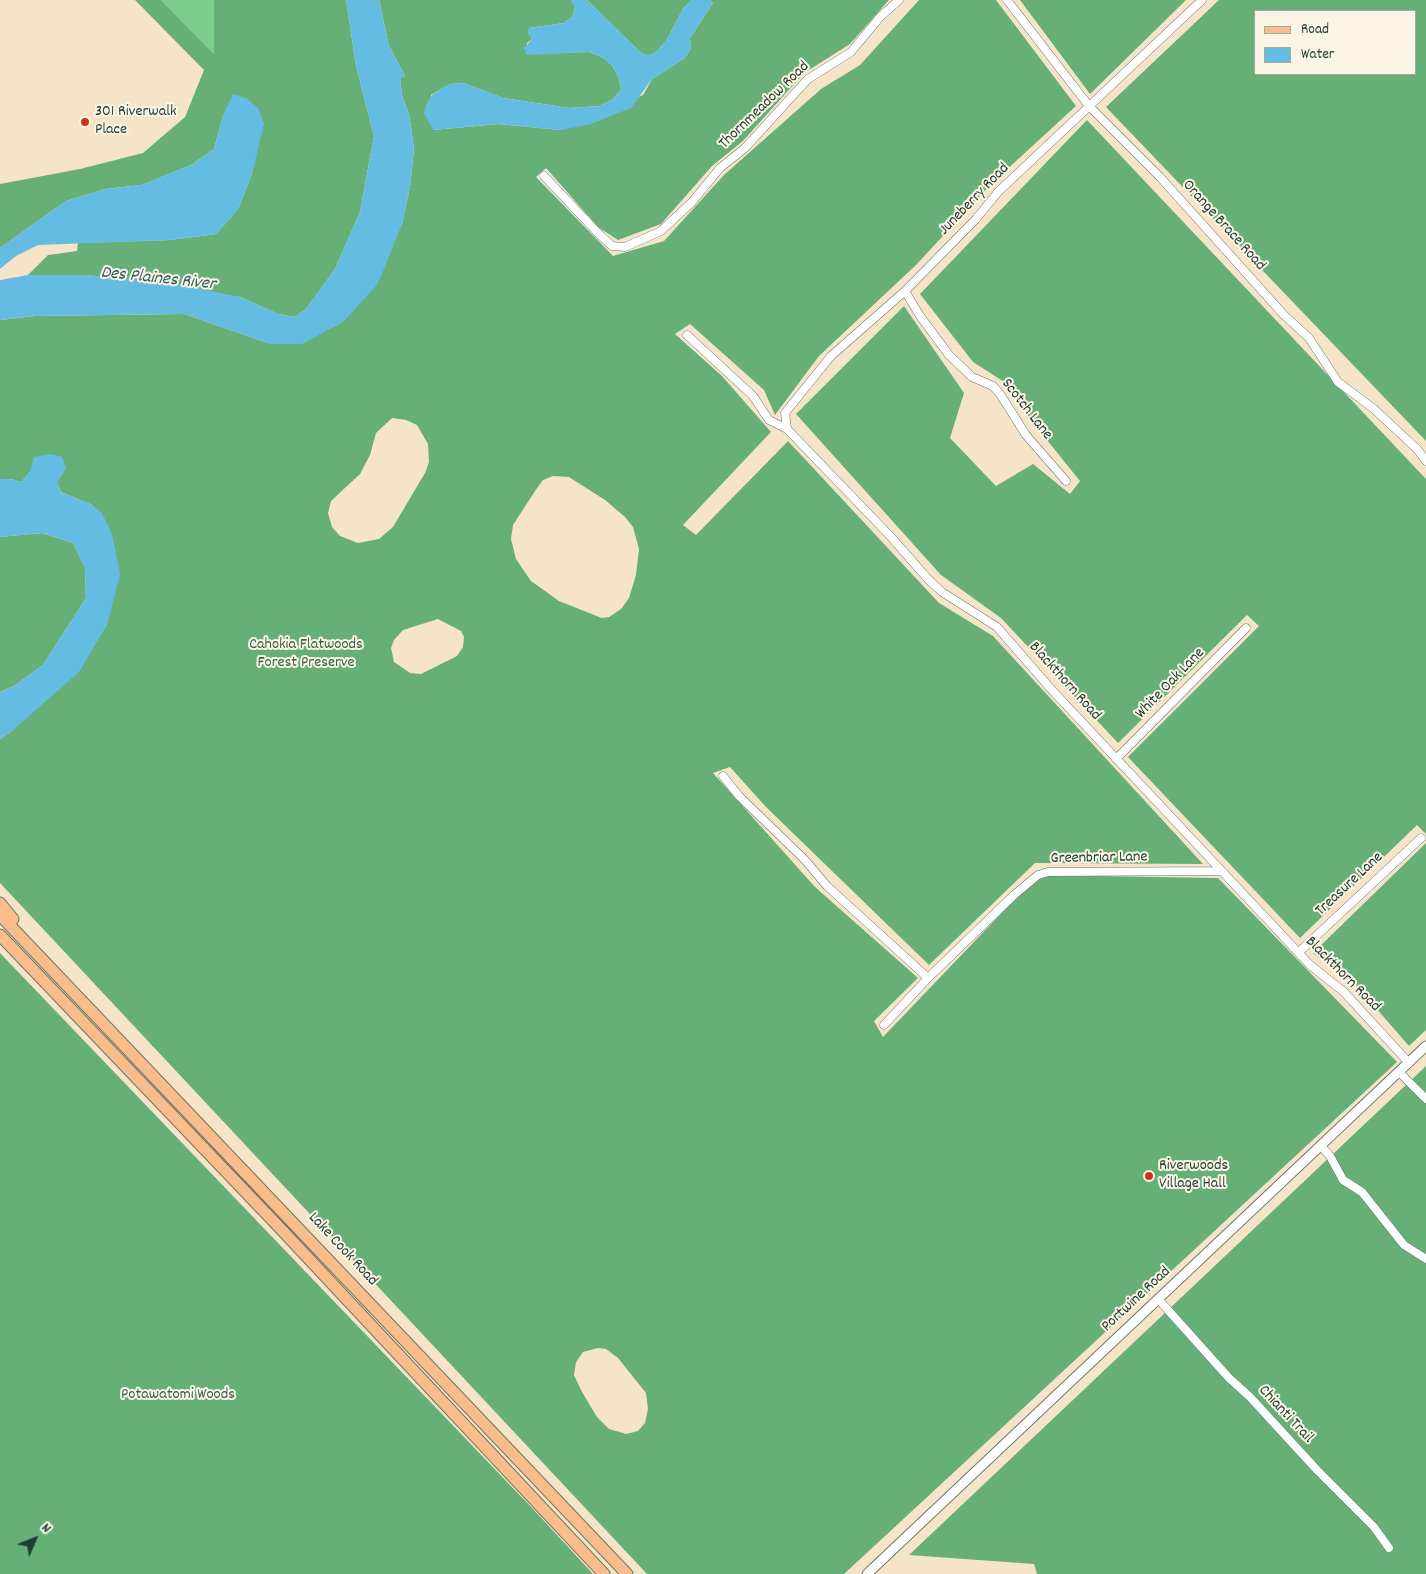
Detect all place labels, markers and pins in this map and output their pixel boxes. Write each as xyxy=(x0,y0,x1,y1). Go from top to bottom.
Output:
place label: 301 Riverwalk Place xyxy=(95,103,177,141)
marker: 301 Riverwalk Place xyxy=(79,116,91,128)
place label: Riverwoods Village Hall xyxy=(1159,1157,1228,1195)
marker: Riverwoods Village Hall xyxy=(1143,1170,1155,1182)

